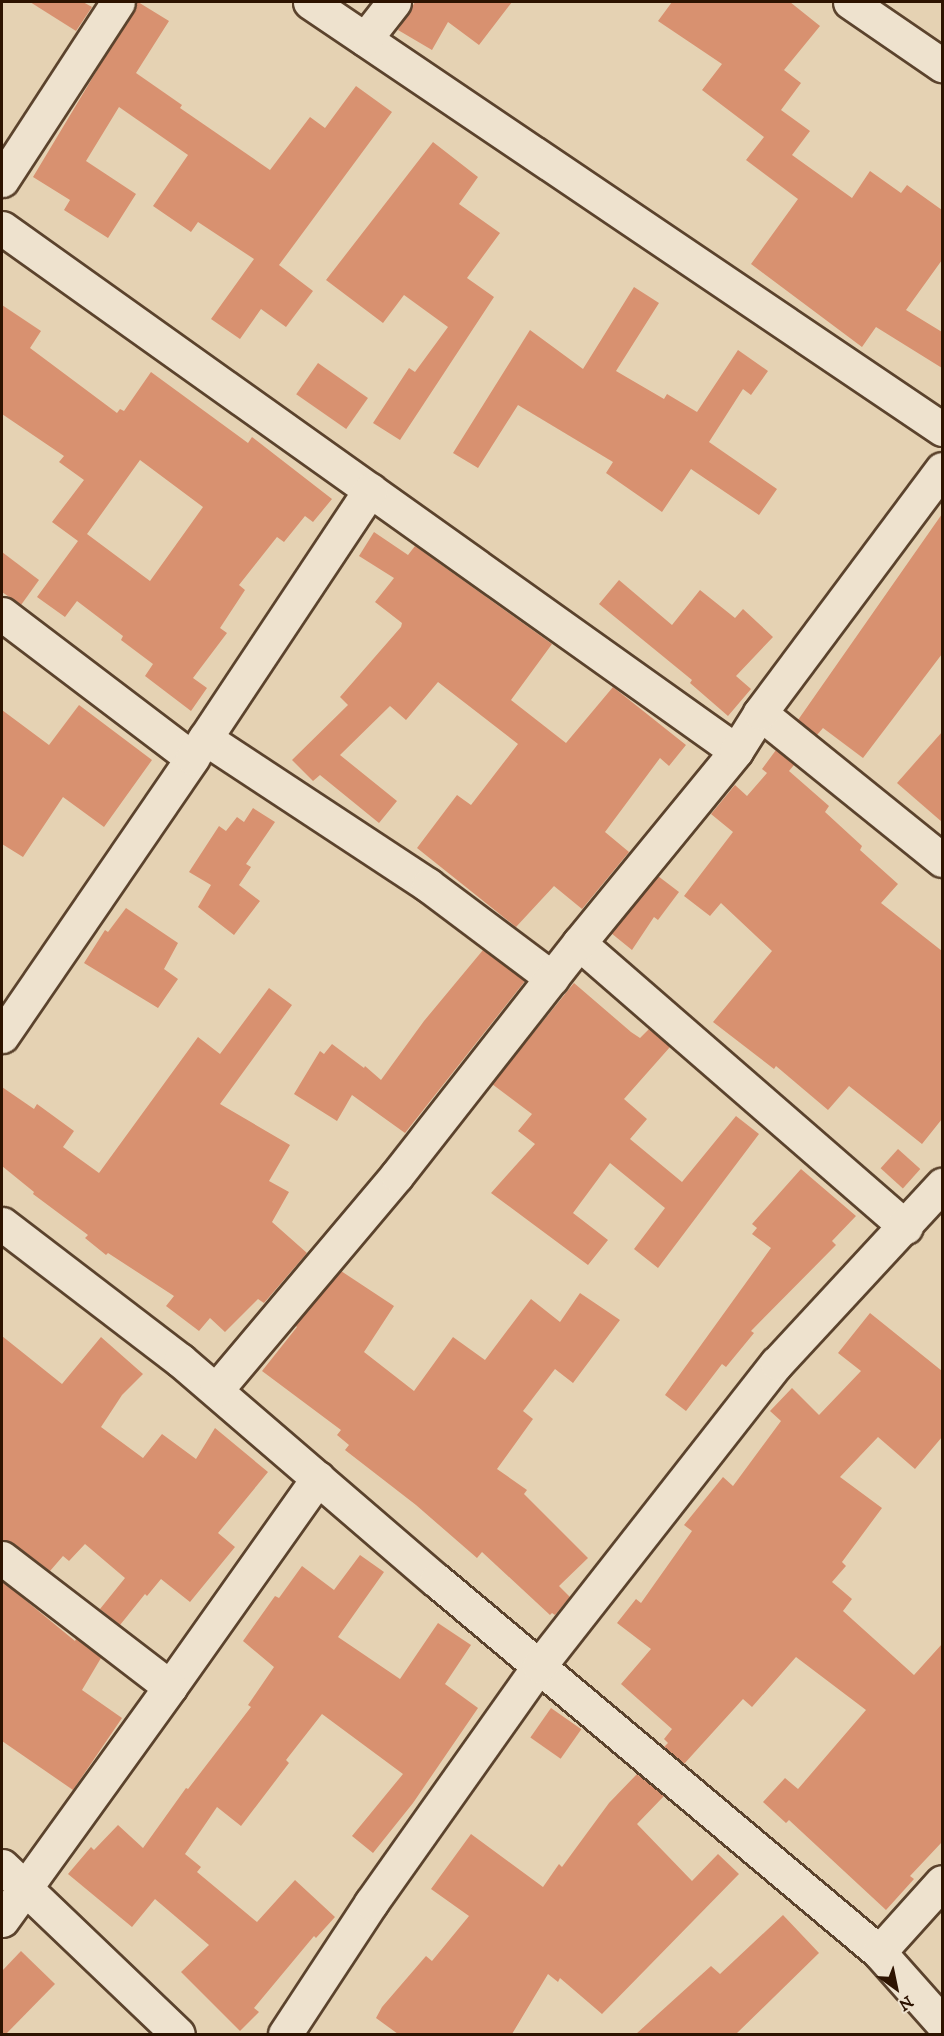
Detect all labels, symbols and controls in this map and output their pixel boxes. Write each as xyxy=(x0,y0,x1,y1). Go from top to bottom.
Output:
north arrow xyxy=(866,1958,926,2018)
text: N xyxy=(895,1991,917,2015)

